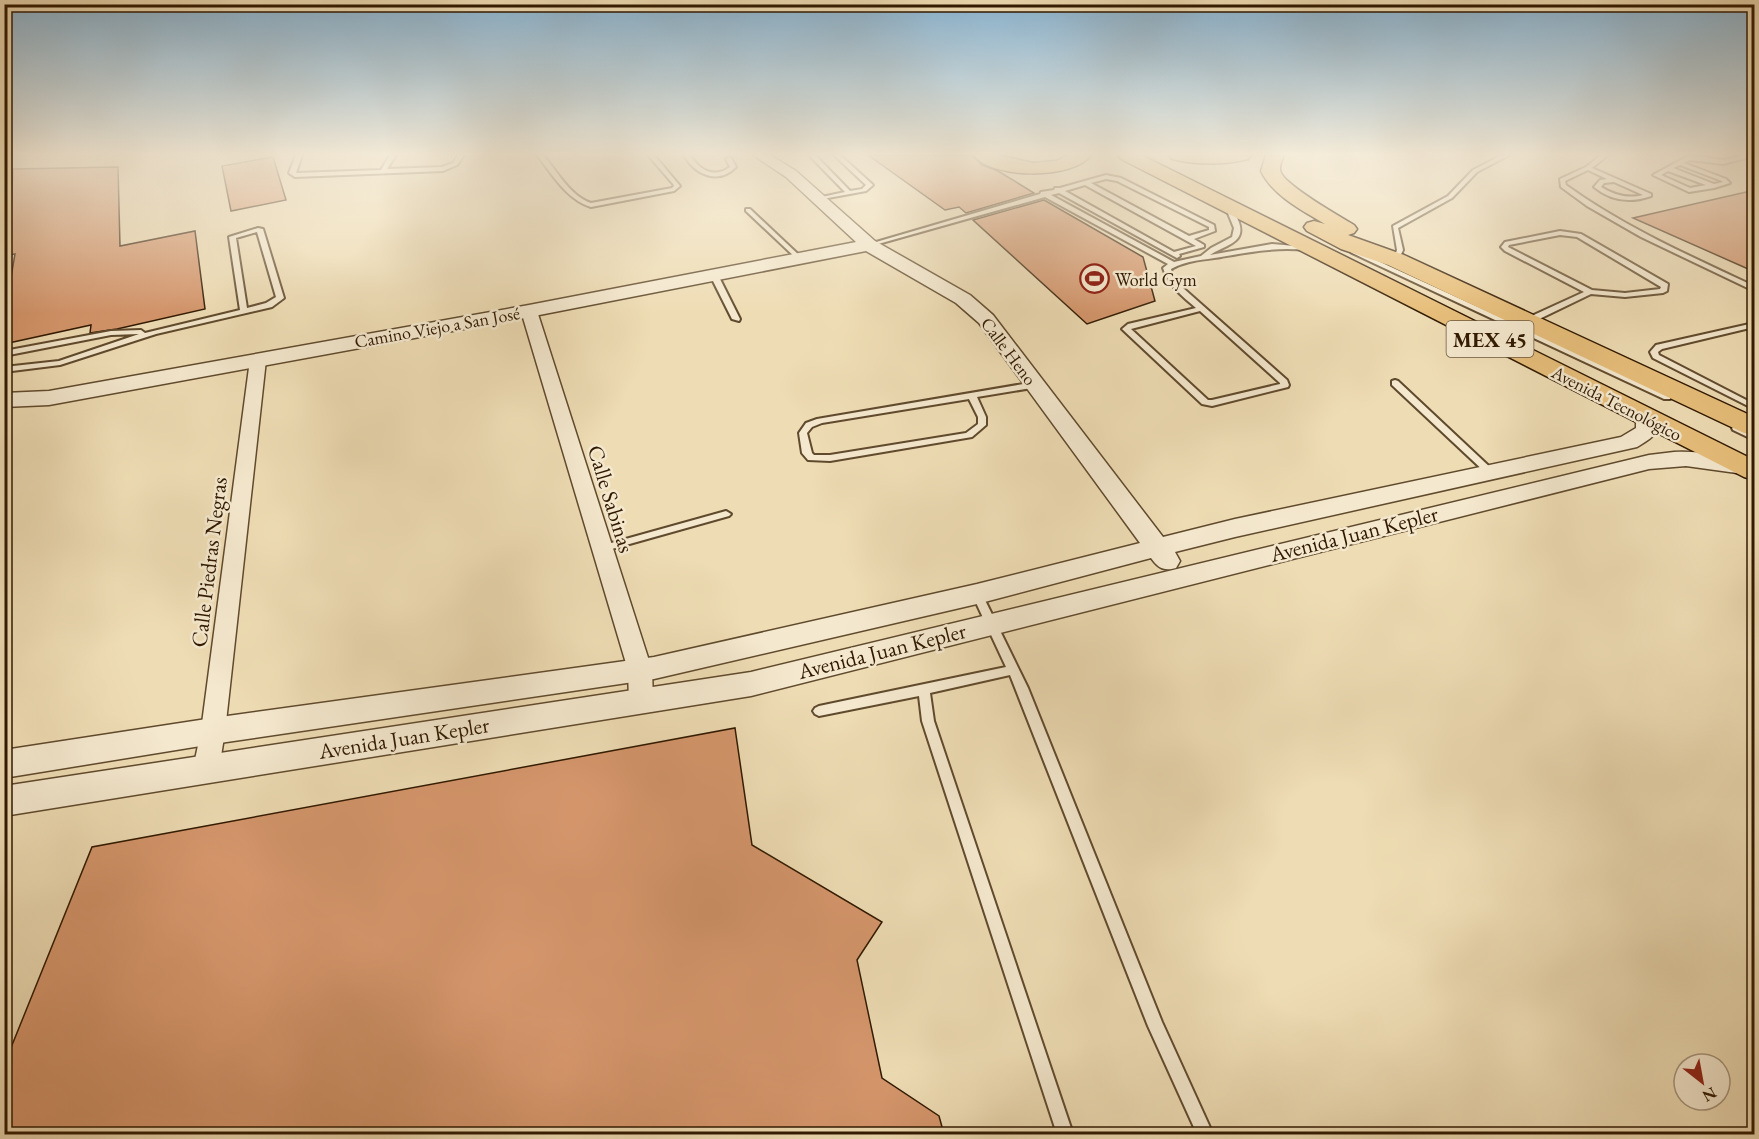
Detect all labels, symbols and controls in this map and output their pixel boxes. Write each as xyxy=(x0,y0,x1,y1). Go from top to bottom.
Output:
sports icon: World Gym xyxy=(1078,263,1110,295)
place label: World Gym xyxy=(1115,268,1197,291)
street label: Camino Viejo a San José xyxy=(353,301,521,353)
street label: Calle Heno xyxy=(976,312,1042,390)
road number: MEX 45 xyxy=(1446,321,1534,357)
street label: Avenida Tecnológico xyxy=(1547,360,1686,446)
street label: Calle Sabinas xyxy=(581,442,641,556)
street label: Calle Piedras Negras xyxy=(184,475,234,649)
street label: Avenida Juan Kepler xyxy=(1266,499,1442,569)
street label: Avenida Juan Kepler xyxy=(794,616,970,686)
street label: Avenida Juan Kepler xyxy=(316,710,492,766)
north arrow xyxy=(1672,1052,1732,1112)
text: N xyxy=(1698,1082,1720,1107)

